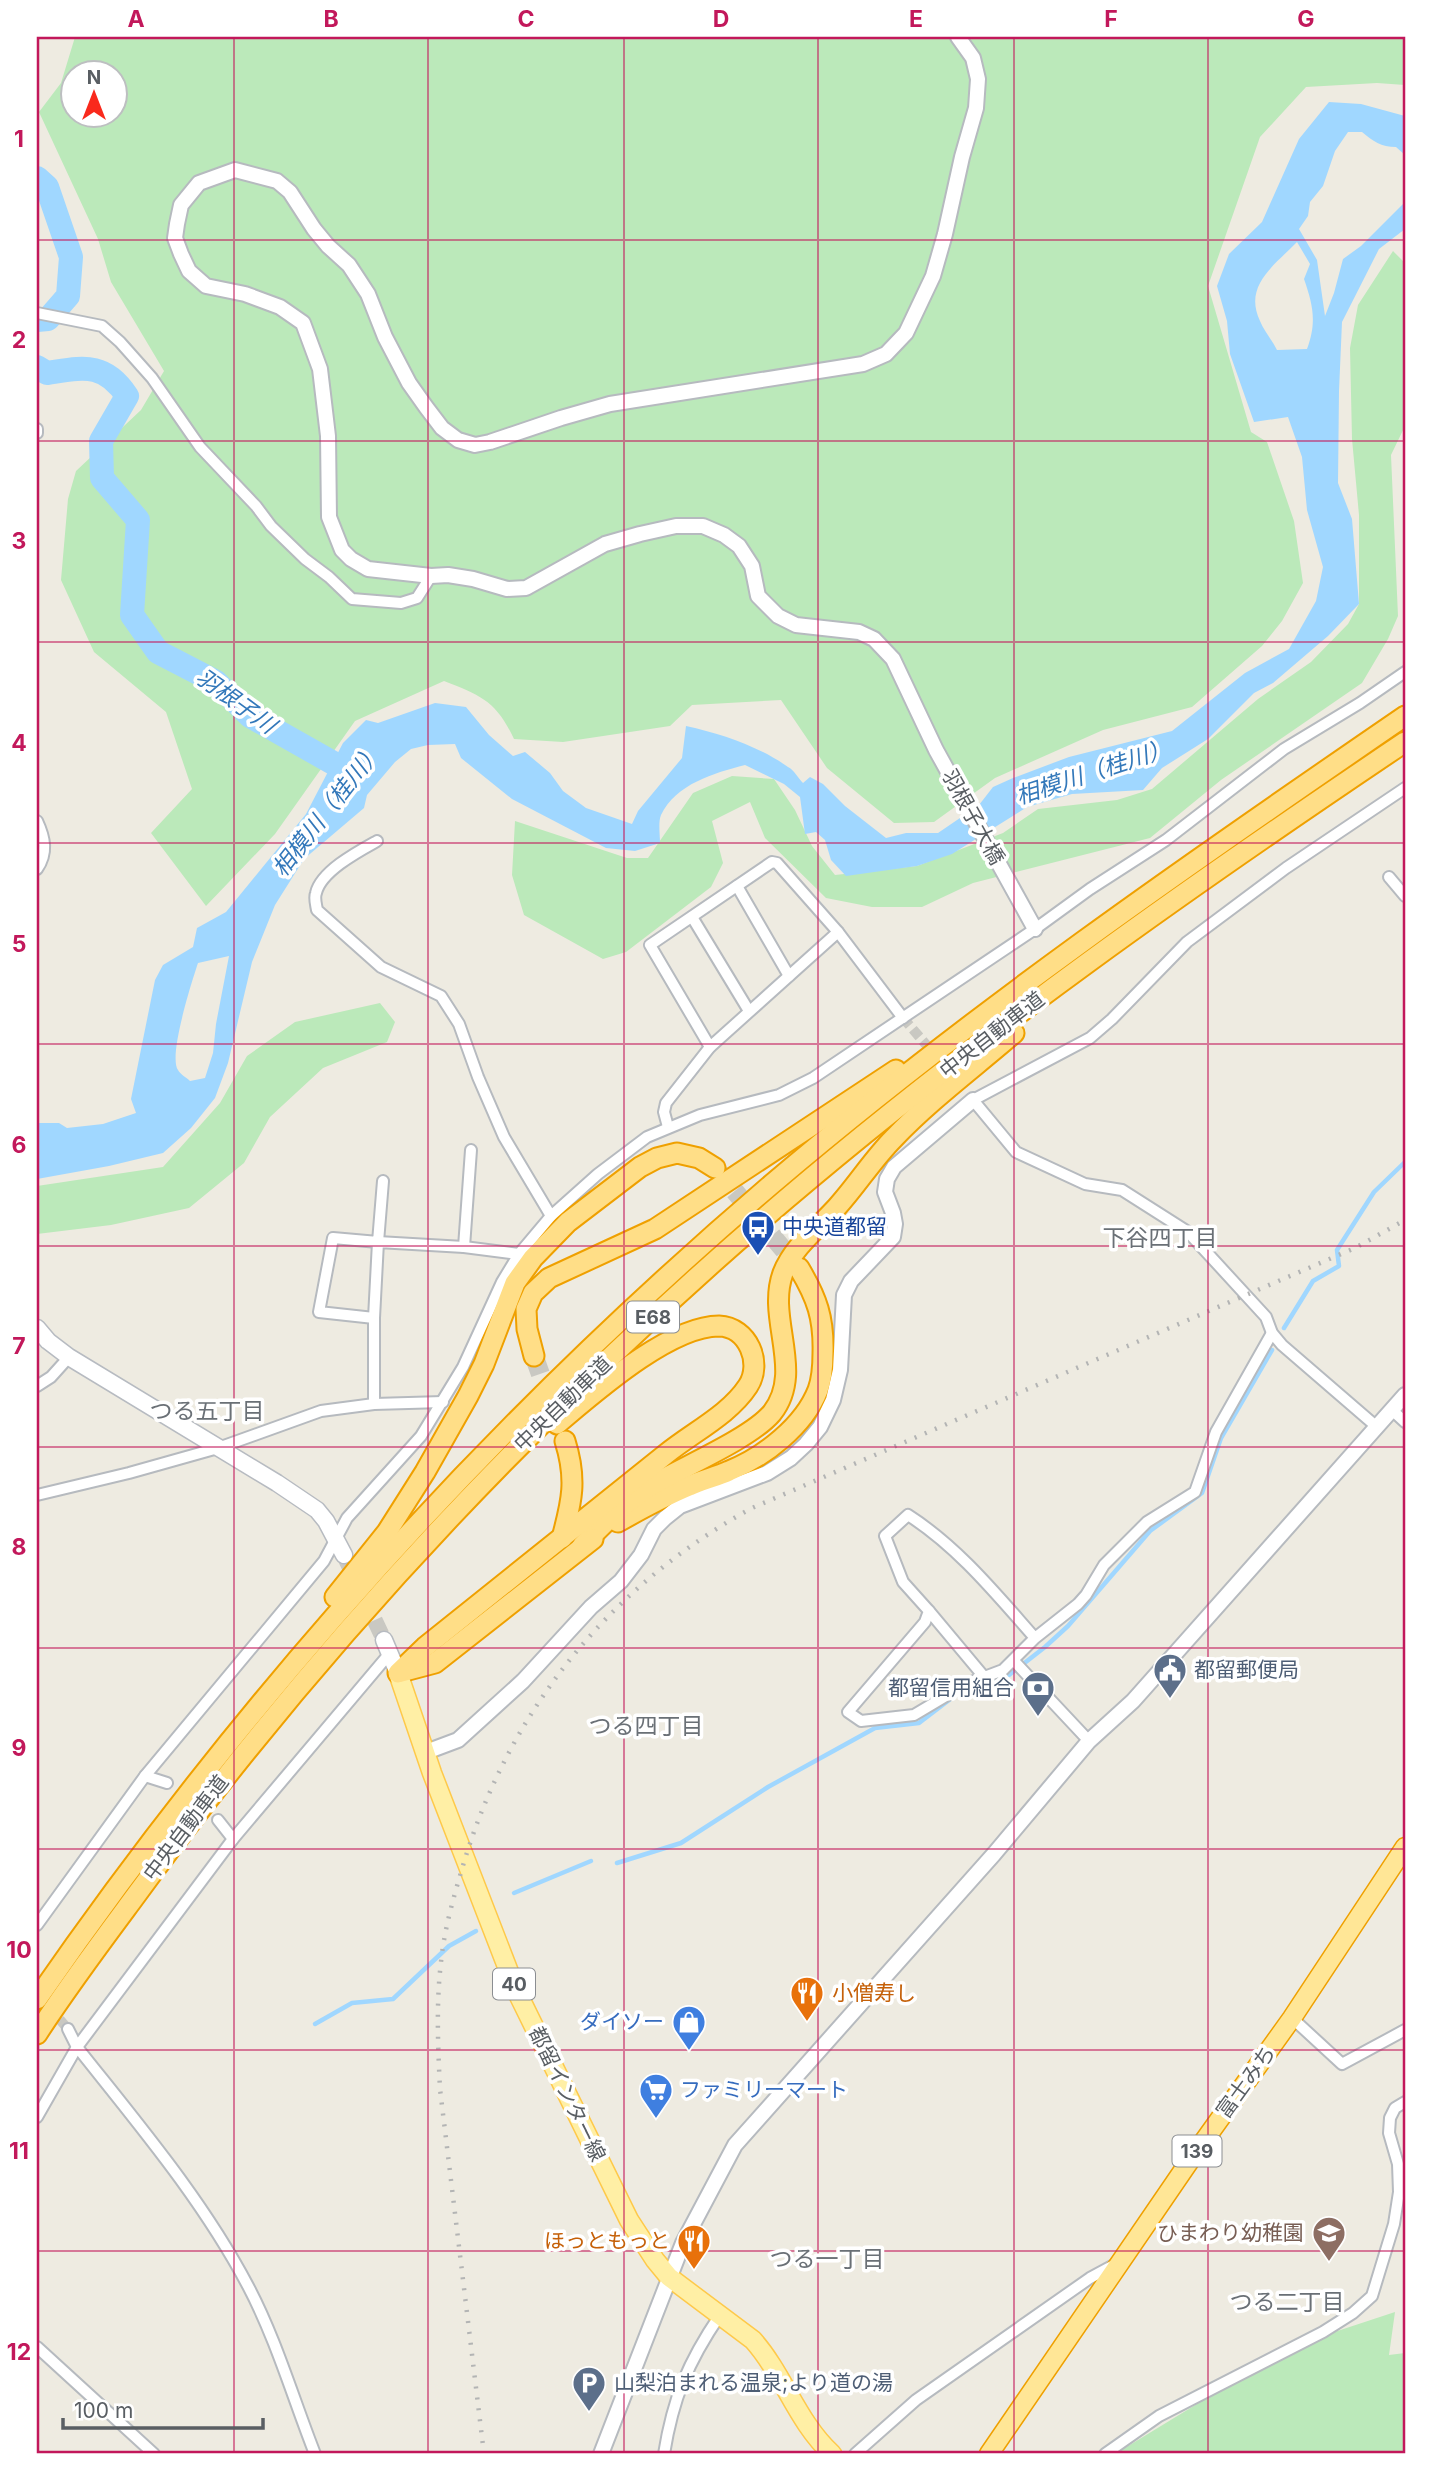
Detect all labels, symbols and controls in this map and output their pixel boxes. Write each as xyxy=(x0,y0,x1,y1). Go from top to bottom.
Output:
text: A xyxy=(127,5,145,33)
text: B xyxy=(323,5,339,33)
text: C xyxy=(517,5,535,33)
text: D xyxy=(713,5,729,33)
text: E xyxy=(909,5,923,33)
text: F xyxy=(1104,5,1118,33)
text: G xyxy=(1297,5,1315,33)
north arrow xyxy=(60,60,130,130)
text: N xyxy=(87,66,101,89)
text: 1 xyxy=(14,125,24,153)
text: 2 xyxy=(12,326,26,354)
text: 3 xyxy=(12,527,26,555)
water label: 羽根子川 xyxy=(191,663,284,741)
text: 4 xyxy=(11,729,27,757)
water label: 相模川（桂川） xyxy=(1012,734,1174,810)
water label: 相模川（桂川） xyxy=(266,738,388,882)
street label: 羽根子大橋 xyxy=(937,765,1010,869)
text: 5 xyxy=(12,930,26,958)
street label: 中央自動車道 xyxy=(934,986,1049,1083)
text: 6 xyxy=(12,1131,26,1159)
bus stop icon: 中央道都留 xyxy=(739,1208,777,1257)
place label: 中央道都留 xyxy=(782,1214,887,1239)
district label: 下谷四丁目 xyxy=(1103,1224,1218,1252)
road number: E68 xyxy=(627,1302,679,1332)
text: 7 xyxy=(12,1332,26,1360)
street label: 中央自動車道 xyxy=(509,1351,617,1456)
district label: つる五丁目 xyxy=(150,1397,265,1425)
text: 8 xyxy=(12,1533,26,1561)
public building icon: 都留郵便局 xyxy=(1151,1651,1189,1700)
place label: 都留郵便局 xyxy=(1194,1657,1299,1682)
bank icon: 都留信用組合 xyxy=(1019,1669,1057,1718)
place label: 都留信用組合 xyxy=(888,1675,1014,1700)
district label: つる四丁目 xyxy=(589,1712,704,1740)
text: 9 xyxy=(12,1734,26,1762)
street label: 中央自動車道 xyxy=(138,1770,233,1886)
text: 10 xyxy=(6,1936,32,1964)
road number: 40 xyxy=(493,1968,535,2000)
restaurant icon: 小僧寿し xyxy=(788,1974,826,2023)
place label: 小僧寿し xyxy=(832,1980,916,2005)
shop icon: ダイソー xyxy=(670,2003,708,2052)
place label: ダイソー xyxy=(580,2009,664,2034)
street label: 都留インター線 xyxy=(524,2022,611,2165)
street label: 富士みち xyxy=(1211,2040,1280,2123)
supermarket icon: ファミリーマート xyxy=(637,2071,675,2120)
place label: ファミリーマート xyxy=(680,2077,848,2102)
road number: 139 xyxy=(1172,2136,1222,2166)
text: 11 xyxy=(9,2137,29,2165)
school or university icon: ひまわり幼稚園 xyxy=(1310,2214,1348,2263)
place label: ひまわり幼稚園 xyxy=(1157,2220,1304,2245)
restaurant icon: ほっともっと xyxy=(675,2222,713,2271)
place label: ほっともっと xyxy=(544,2228,670,2253)
district label: つる一丁目 xyxy=(770,2245,885,2273)
district label: つる二丁目 xyxy=(1230,2288,1345,2316)
text: 12 xyxy=(7,2338,31,2366)
parking icon: 山梨泊まれる温泉;より道の湯 xyxy=(570,2364,608,2413)
place label: 山梨泊まれる温泉;より道の湯 xyxy=(614,2370,893,2395)
scale bar xyxy=(63,2386,262,2430)
text: 100 m xyxy=(74,2398,133,2423)

